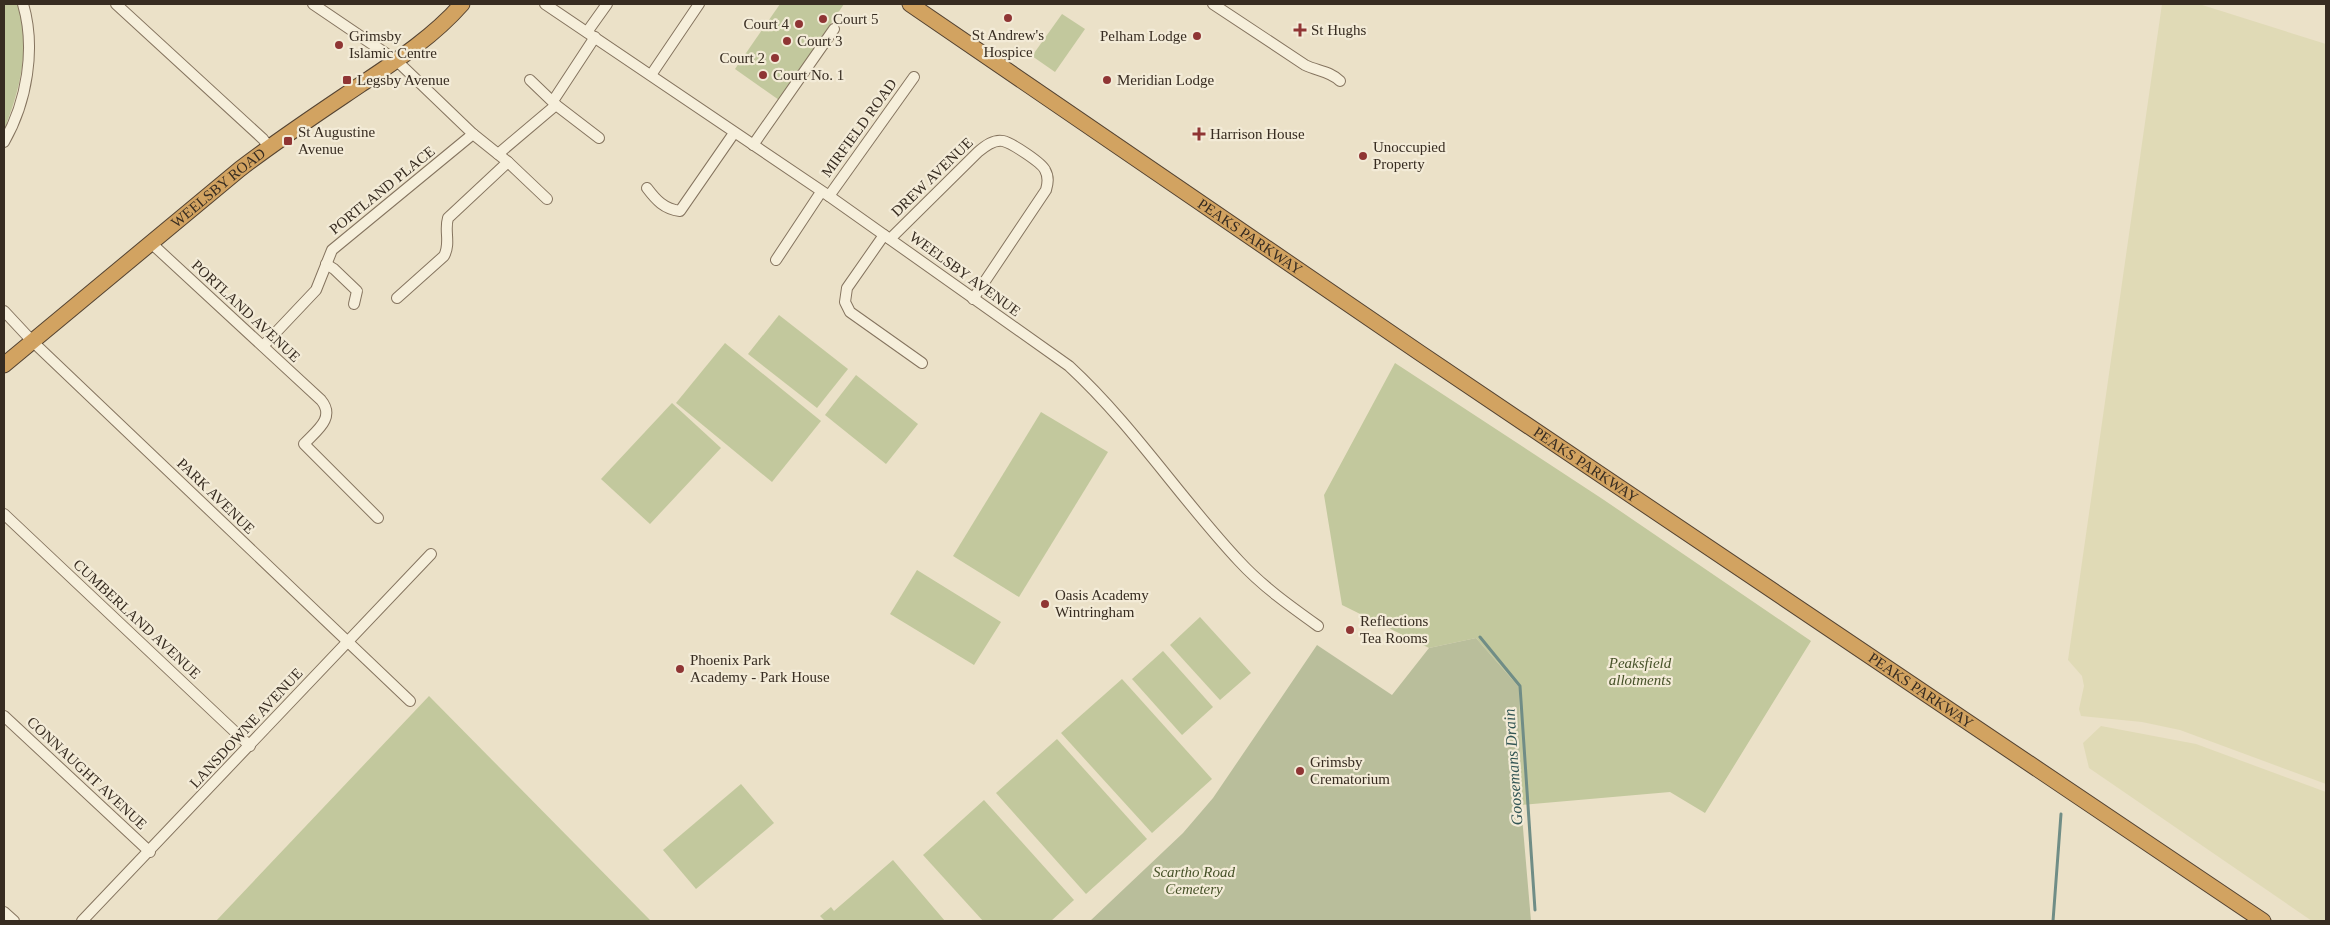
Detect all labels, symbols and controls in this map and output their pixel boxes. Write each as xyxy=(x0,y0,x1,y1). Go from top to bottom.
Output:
place label: Court 5 xyxy=(833,11,878,27)
marker: St Andrew's Hospice xyxy=(1002,12,1014,24)
marker: Court 5 xyxy=(817,13,829,25)
place label: Court 4 xyxy=(744,16,789,32)
marker: Court 4 xyxy=(793,18,805,30)
place label: St Hughs xyxy=(1311,22,1367,38)
marker: St Hughs xyxy=(1293,23,1307,37)
place label: St Andrew's Hospice xyxy=(972,27,1044,60)
place label: Grimsby Islamic Centre xyxy=(349,28,437,61)
place label: Pelham Lodge xyxy=(1100,28,1187,44)
marker: Pelham Lodge xyxy=(1191,30,1203,42)
place label: Court 3 xyxy=(797,33,842,49)
marker: Court 3 xyxy=(781,35,793,47)
marker: Grimsby Islamic Centre xyxy=(333,39,345,51)
place label: Court 2 xyxy=(720,50,765,66)
marker: Court 2 xyxy=(769,52,781,64)
place label: Court No. 1 xyxy=(773,67,844,83)
marker: Court No. 1 xyxy=(757,69,769,81)
place label: Legsby Avenue xyxy=(357,72,450,88)
place label: Meridian Lodge xyxy=(1117,72,1214,88)
marker: Legsby Avenue xyxy=(341,74,353,86)
marker: Meridian Lodge xyxy=(1101,74,1113,86)
street label: MIRFIELD ROAD xyxy=(818,76,900,180)
place label: St Augustine Avenue xyxy=(298,124,375,157)
place label: Harrison House xyxy=(1210,126,1305,142)
marker: Harrison House xyxy=(1192,127,1206,141)
street label: DREW AVENUE xyxy=(888,134,976,220)
marker: St Augustine Avenue xyxy=(282,135,294,147)
place label: Unoccupied Property xyxy=(1373,139,1446,172)
street label: PORTLAND PLACE xyxy=(326,143,438,237)
street label: WEELSBY ROAD xyxy=(168,145,269,231)
marker: Unoccupied Property xyxy=(1357,150,1369,162)
street label: PEAKS PARKWAY xyxy=(1195,195,1305,278)
street label: WEELSBY AVENUE xyxy=(907,228,1023,320)
street label: PORTLAND AVENUE xyxy=(189,257,303,365)
street label: PEAKS PARKWAY xyxy=(1530,424,1641,506)
street label: PARK AVENUE xyxy=(174,455,258,537)
street label: CUMBERLAND AVENUE xyxy=(70,556,204,682)
place label: Oasis Academy Wintringham xyxy=(1055,587,1149,620)
marker: Oasis Academy Wintringham xyxy=(1039,598,1051,610)
place label: Reflections Tea Rooms xyxy=(1360,613,1428,646)
marker: Reflections Tea Rooms xyxy=(1344,624,1356,636)
street label: PEAKS PARKWAY xyxy=(1866,650,1976,732)
place label: Phoenix Park Academy - Park House xyxy=(690,652,830,685)
park label: Peaksfield allotments xyxy=(1608,655,1672,688)
marker: Phoenix Park Academy - Park House xyxy=(674,663,686,675)
street label: LANSDOWNE AVENUE xyxy=(186,665,306,791)
water label: Goosemans Drain xyxy=(1500,708,1526,826)
street label: CONNAUGHT AVENUE xyxy=(24,713,150,833)
place label: Grimsby Crematorium xyxy=(1310,754,1390,787)
marker: Grimsby Crematorium xyxy=(1294,765,1306,777)
park label: Scartho Road Cemetery xyxy=(1153,864,1236,897)

